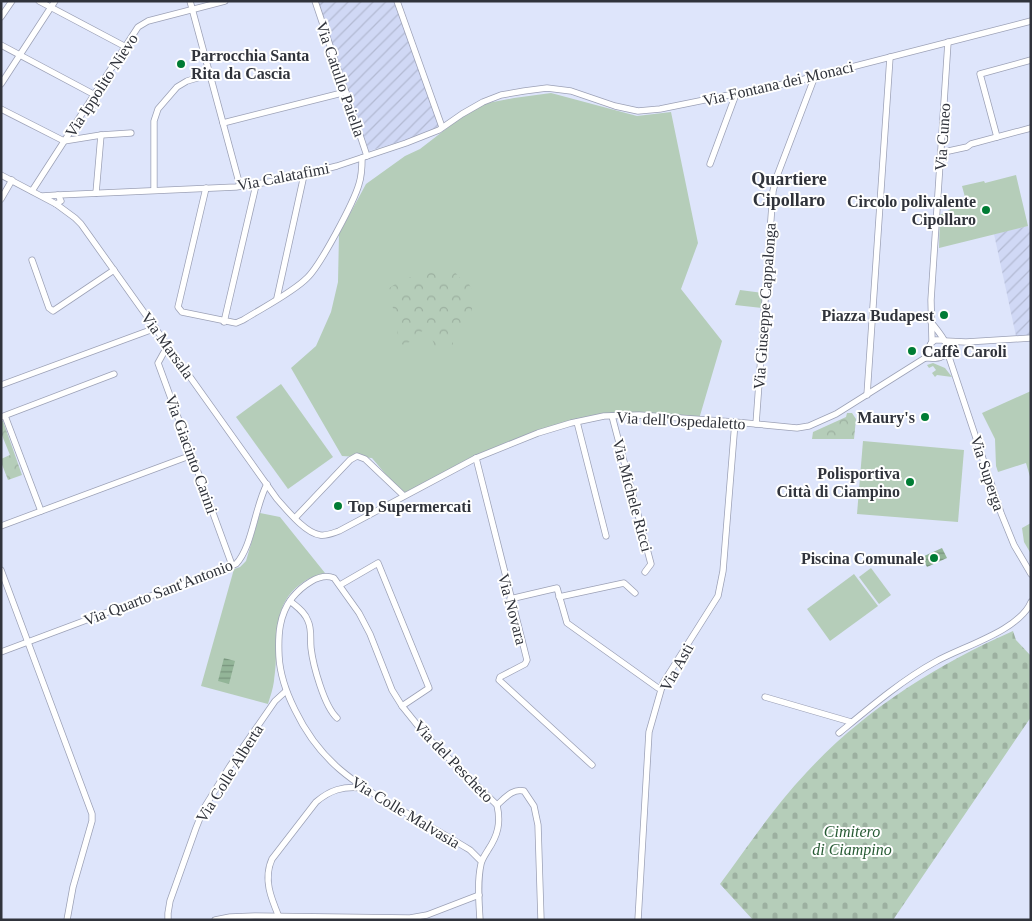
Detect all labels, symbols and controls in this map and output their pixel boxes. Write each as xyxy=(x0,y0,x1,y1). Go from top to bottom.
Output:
street label: Via Catullo Paiella xyxy=(313,19,368,139)
street label: Via Ippolito Nievo xyxy=(62,30,142,141)
place label: Parrocchia Santa Rita da Cascia xyxy=(191,47,309,82)
marker: Parrocchia Santa Rita da Cascia xyxy=(175,58,187,70)
street label: Via Fontana dei Monaci xyxy=(701,58,856,109)
street label: Via Cuneo xyxy=(932,103,953,172)
street label: Via Calatafimi xyxy=(235,159,331,194)
district label: Quartiere Cipollaro xyxy=(751,169,827,210)
place label: Circolo polivalente Cipollaro xyxy=(847,193,976,229)
marker: Circolo polivalente Cipollaro xyxy=(980,204,992,216)
street label: Via Giuseppe Cappalonga xyxy=(750,222,780,390)
place label: Piazza Budapest xyxy=(822,307,935,325)
street label: Via Marsala xyxy=(138,309,197,382)
marker: Piazza Budapest xyxy=(938,309,950,321)
place label: Caffè Caroli xyxy=(922,343,1007,360)
marker: Caffè Caroli xyxy=(906,345,918,357)
street label: Via Giacinto Carini xyxy=(162,392,221,516)
street label: Via dell'Ospedaletto xyxy=(616,409,746,433)
place label: Maury's xyxy=(857,409,915,427)
marker: Maury's xyxy=(919,411,931,423)
street label: Via Superga xyxy=(966,433,1008,513)
street label: Via Michele Ricci xyxy=(609,437,656,554)
place label: Polisportiva Città di Ciampino xyxy=(776,465,900,501)
marker: Polisportiva Città di Ciampino xyxy=(904,476,916,488)
place label: Top Supermercati xyxy=(348,498,472,516)
marker: Top Supermercati xyxy=(332,500,344,512)
place label: Piscina Comunale xyxy=(801,550,924,567)
marker: Piscina Comunale xyxy=(928,552,940,564)
street label: Via Quarto Sant'Antonio xyxy=(81,556,235,629)
street label: Via Novara xyxy=(495,572,530,647)
street label: Via Asti xyxy=(656,640,697,694)
street label: Via del Pescheto xyxy=(411,717,497,806)
street label: Via Colle Alberta xyxy=(193,721,266,825)
street label: Via Colle Malvasia xyxy=(348,773,463,852)
park label: Cimitero di Ciampino xyxy=(812,823,892,859)

